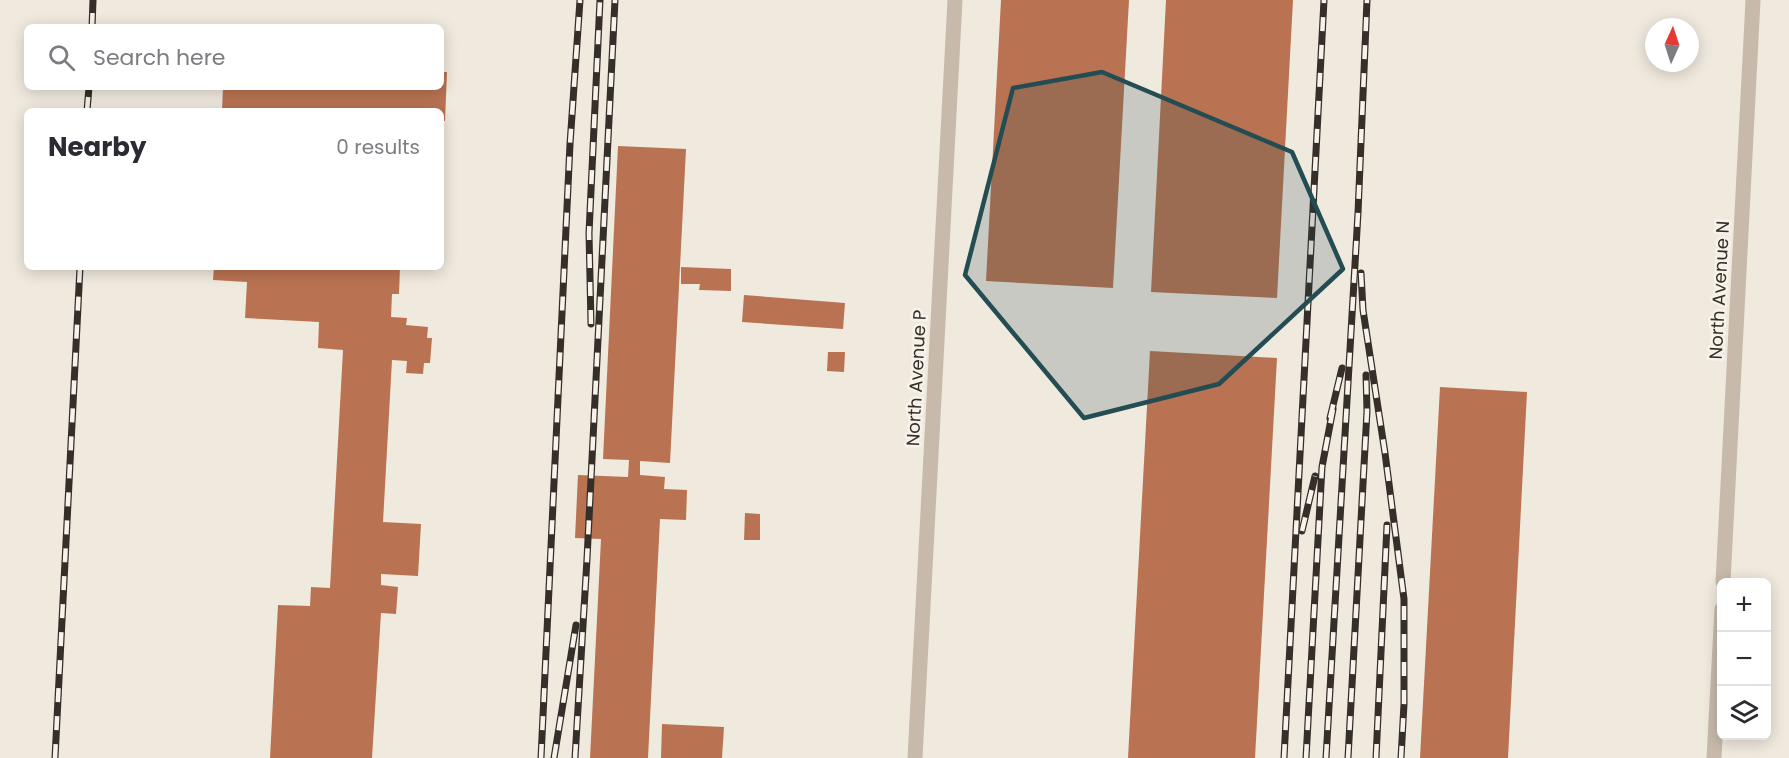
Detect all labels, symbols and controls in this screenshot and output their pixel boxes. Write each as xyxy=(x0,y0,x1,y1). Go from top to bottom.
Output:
north arrow xyxy=(1645,18,1699,72)
search box xyxy=(24,24,444,90)
icon: search xyxy=(45,41,78,74)
text: Search here xyxy=(93,42,226,73)
text: Nearby xyxy=(48,129,146,165)
text: 0 results xyxy=(336,133,420,161)
street label: North Avenue N xyxy=(1703,220,1735,360)
street label: North Avenue P xyxy=(900,309,932,447)
map controls xyxy=(1717,578,1771,740)
button: + xyxy=(1717,578,1771,632)
button: − xyxy=(1717,632,1771,686)
button: layers xyxy=(1717,686,1771,740)

